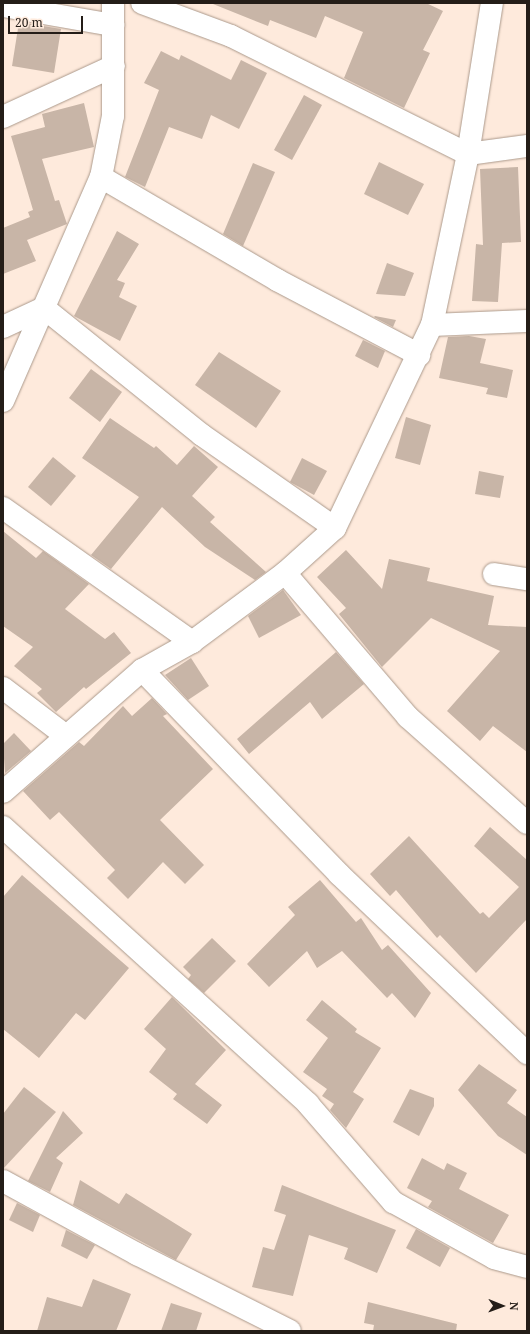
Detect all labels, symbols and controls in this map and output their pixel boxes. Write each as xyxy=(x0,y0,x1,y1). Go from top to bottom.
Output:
scale bar xyxy=(10,8,85,34)
text: 20 m xyxy=(15,14,43,31)
north arrow xyxy=(482,1286,522,1326)
text: N xyxy=(507,1302,522,1311)

